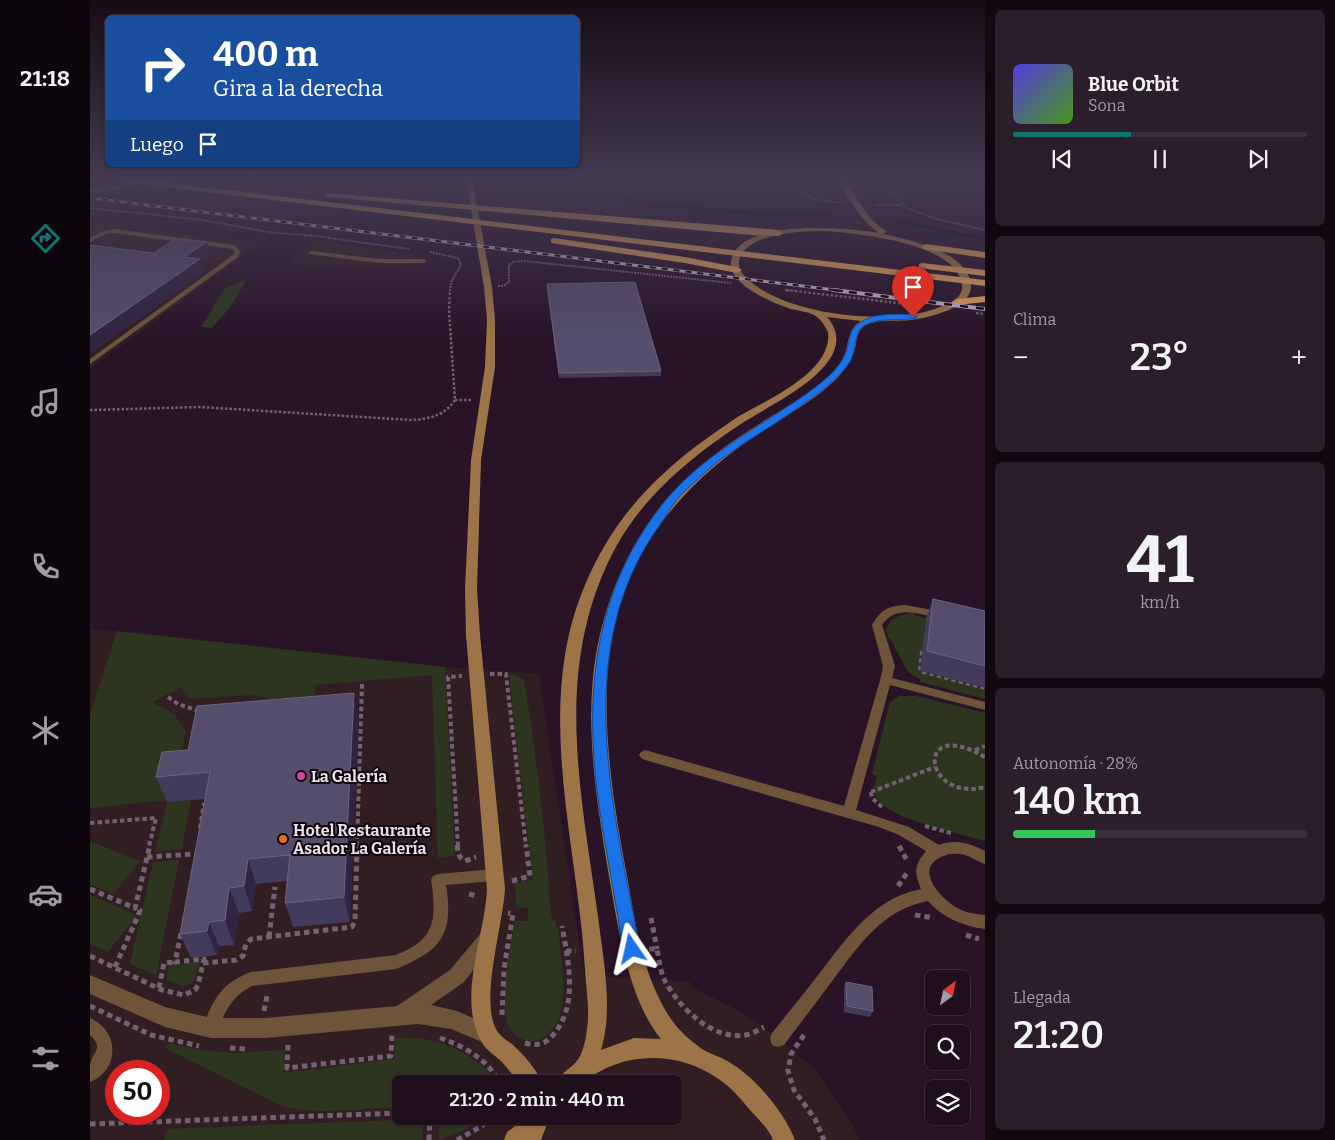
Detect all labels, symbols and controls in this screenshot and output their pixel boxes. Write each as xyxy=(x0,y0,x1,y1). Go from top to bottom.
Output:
text: 400 m xyxy=(213,33,318,75)
icon: right xyxy=(130,35,195,100)
text: 21:18 xyxy=(20,65,70,92)
text: Blue Orbit xyxy=(1088,73,1179,96)
text: Gira a la derecha xyxy=(213,75,383,102)
text: Sona xyxy=(1088,96,1125,115)
icon: arrive xyxy=(194,130,222,158)
text: Luego xyxy=(130,133,184,156)
icon: previous xyxy=(1048,145,1076,173)
icon: pause xyxy=(1146,145,1174,173)
icon: next xyxy=(1244,145,1272,173)
icon: directions xyxy=(28,221,63,256)
pin xyxy=(892,266,934,317)
icon: arrive xyxy=(899,273,927,301)
text: Clima xyxy=(1013,310,1056,329)
text: 23° xyxy=(1130,334,1190,380)
text: − xyxy=(1013,341,1028,374)
text: + xyxy=(1291,341,1307,374)
icon: music xyxy=(28,385,63,420)
text: 41 xyxy=(1126,521,1194,599)
icon: phone xyxy=(28,549,63,584)
text: km/h xyxy=(1140,593,1180,612)
icon: climate xyxy=(28,713,63,748)
text: Autonomía · 28% xyxy=(1013,754,1138,773)
place label: La Galería xyxy=(311,767,387,786)
marker: La Galería xyxy=(295,770,307,782)
text: 140 km xyxy=(1013,778,1141,824)
place label: Hotel Restaurante Asador La Galería xyxy=(293,821,431,858)
marker: Hotel Restaurante Asador La Galería xyxy=(277,833,289,845)
icon: car xyxy=(28,877,63,912)
position arrow xyxy=(605,922,657,974)
north arrow xyxy=(925,970,970,1015)
map controls xyxy=(925,970,970,1125)
text: Llegada xyxy=(1013,988,1071,1007)
text: 21:20 xyxy=(1013,1012,1104,1058)
button: search xyxy=(925,1025,970,1070)
icon: filters xyxy=(28,1041,63,1076)
speed limit sign: 50 xyxy=(105,1060,170,1125)
button: layers xyxy=(925,1080,970,1125)
text: 21:20 · 2 min · 440 m xyxy=(449,1088,625,1111)

